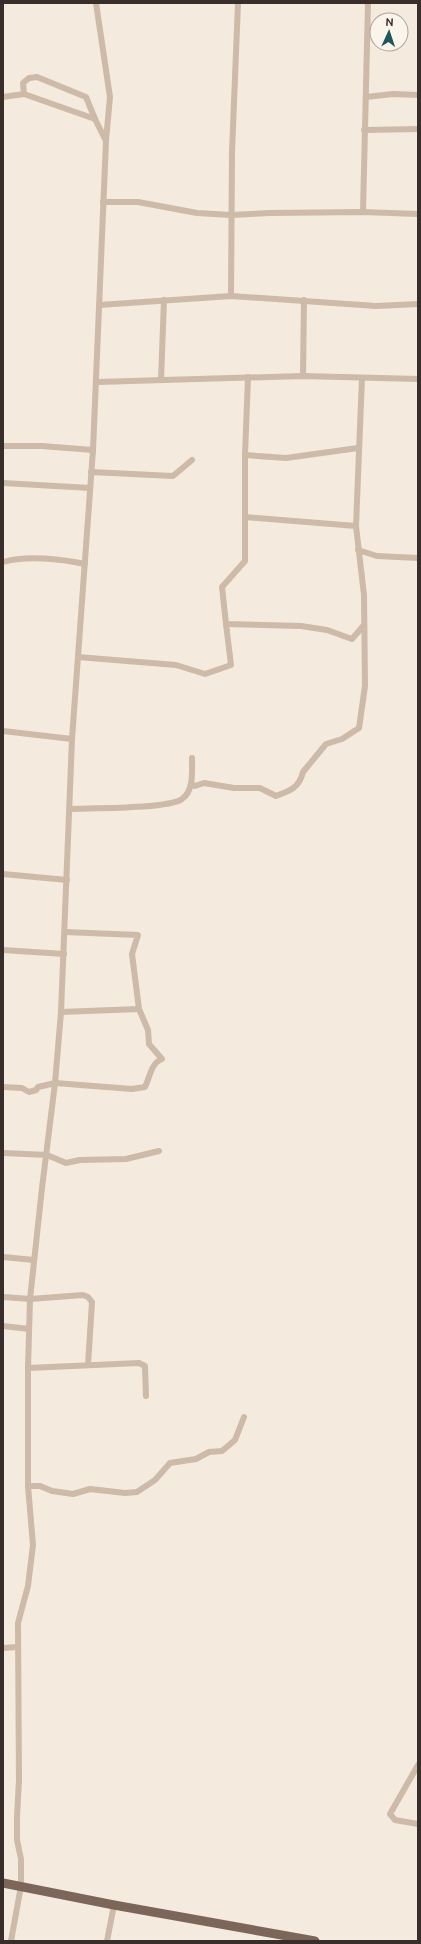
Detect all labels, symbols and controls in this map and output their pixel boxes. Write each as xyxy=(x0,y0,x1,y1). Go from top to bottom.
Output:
north arrow xyxy=(369,12,409,52)
text: N xyxy=(385,16,394,28)

